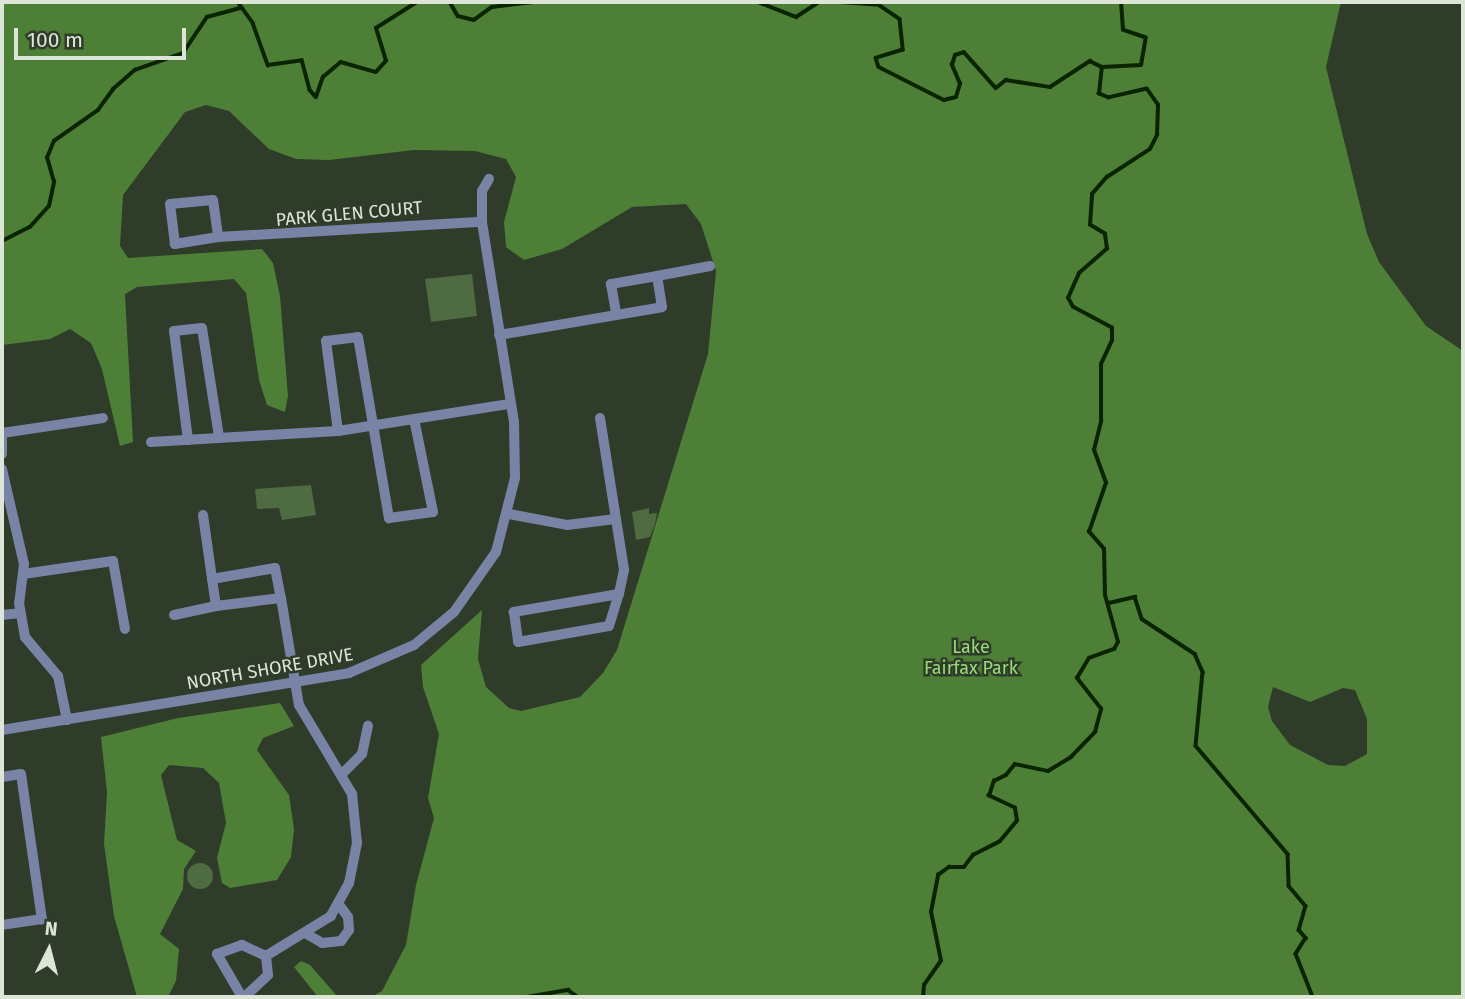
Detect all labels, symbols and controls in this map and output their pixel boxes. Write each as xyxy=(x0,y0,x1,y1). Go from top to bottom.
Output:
scale bar xyxy=(18,14,189,58)
text: 100 m xyxy=(27,27,83,53)
street label: PARK GLEN COURT xyxy=(275,197,423,231)
park label: Lake Fairfax Park xyxy=(924,637,1018,680)
street label: NORTH SHORE DRIVE xyxy=(185,644,355,694)
north arrow xyxy=(14,915,84,985)
text: N xyxy=(44,917,59,941)

